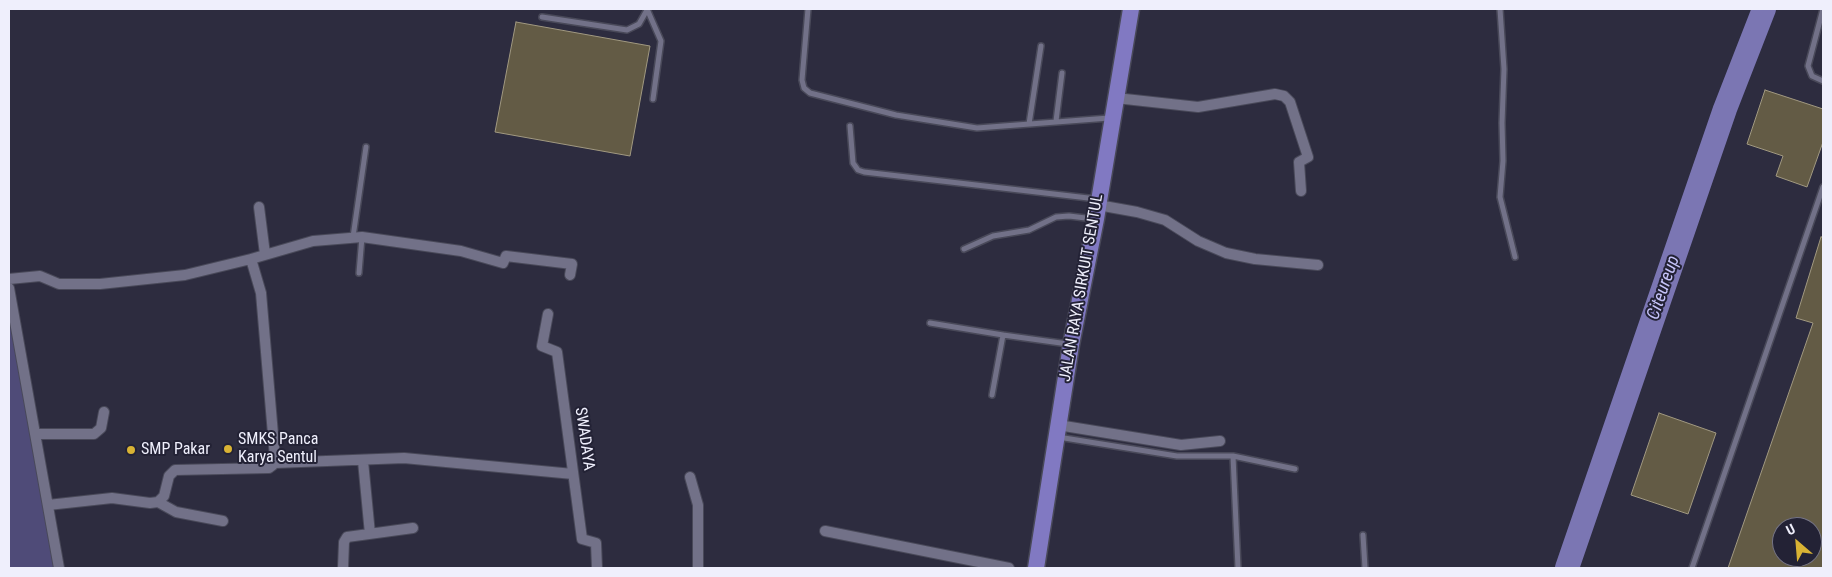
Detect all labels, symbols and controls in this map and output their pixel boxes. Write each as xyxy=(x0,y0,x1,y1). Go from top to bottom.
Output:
street label: JALAN RAYA SIRKUIT SENTUL xyxy=(1056,193,1108,383)
water label: Citeureup xyxy=(1643,253,1685,323)
street label: SWADAYA xyxy=(570,406,598,472)
place label: SMKS Panca Karya Sentul xyxy=(238,430,318,468)
place label: SMP Pakar xyxy=(141,440,210,460)
marker: SMKS Panca Karya Sentul xyxy=(222,443,234,455)
marker: SMP Pakar xyxy=(125,444,137,456)
north arrow xyxy=(1772,517,1822,567)
text: U xyxy=(1783,521,1798,538)

